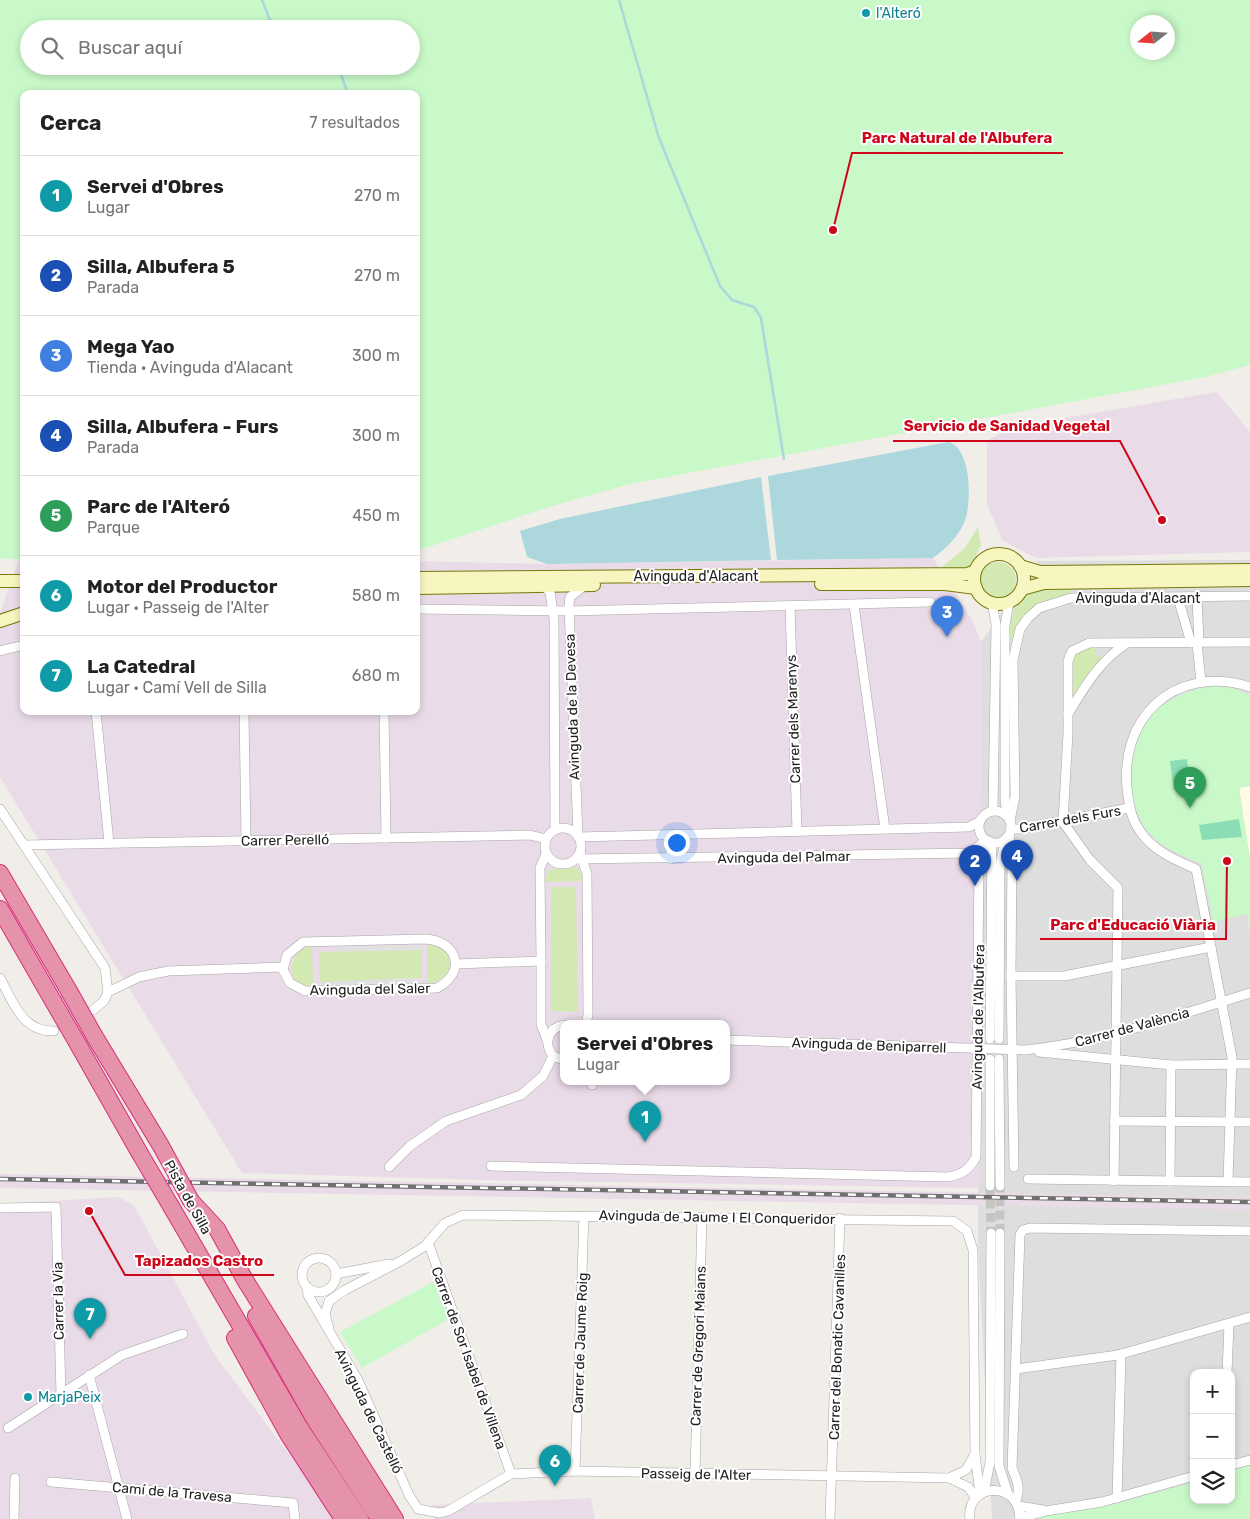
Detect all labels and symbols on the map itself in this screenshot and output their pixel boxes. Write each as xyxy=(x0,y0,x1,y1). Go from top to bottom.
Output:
place label: l'Alteró xyxy=(876,5,921,22)
marker: l'Alteró xyxy=(860,7,872,19)
north arrow xyxy=(1130,15,1175,60)
callout: Parc Natural de l'Albufera xyxy=(852,123,1063,153)
text: Parc Natural de l'Albufera xyxy=(862,129,1052,147)
callout: Servicio de Sanidad Vegetal xyxy=(893,411,1120,441)
text: Servicio de Sanidad Vegetal xyxy=(904,417,1110,435)
street label: Avinguda d'Alacant xyxy=(633,568,759,585)
street label: Avinguda d'Alacant xyxy=(1075,590,1201,607)
pin: 3 xyxy=(931,596,963,637)
street label: Avinguda de la Devesa xyxy=(561,634,584,780)
street label: Carrer dels Marenys xyxy=(783,654,804,784)
pin: 5 xyxy=(1174,767,1206,808)
street label: Carrer dels Furs xyxy=(1018,802,1122,837)
your location xyxy=(664,830,690,856)
street label: Carrer Perelló xyxy=(241,831,329,850)
pin: 4 xyxy=(1001,840,1033,881)
pin: 2 xyxy=(959,845,991,886)
street label: Avinguda del Palmar xyxy=(717,848,851,867)
callout: Parc d'Educació Viària xyxy=(1040,909,1226,939)
text: Parc d'Educació Viària xyxy=(1050,916,1216,934)
street label: Avinguda de l'Albufera xyxy=(969,944,988,1090)
street label: Avinguda del Saler xyxy=(309,980,431,999)
street label: Carrer de València xyxy=(1073,1004,1191,1051)
street label: Avinguda de Beniparrell xyxy=(791,1034,947,1057)
pin: 1 xyxy=(629,1101,661,1142)
street label: Pista de Silla xyxy=(160,1157,215,1237)
street label: Avinguda de Jaume I El Conqueridor xyxy=(599,1207,836,1228)
callout: Tapizados Castro xyxy=(125,1245,274,1275)
text: Tapizados Castro xyxy=(135,1252,263,1270)
street label: Carrer del Bonatic Cavanilles xyxy=(826,1254,849,1440)
street label: Carrer la Via xyxy=(49,1262,68,1340)
street label: Carrer de Sor Isabel de Villena xyxy=(428,1265,510,1452)
street label: Carrer de Gregori Maians xyxy=(687,1266,710,1426)
street label: Carrer de Jaume Roig xyxy=(570,1272,591,1414)
pin: 7 xyxy=(74,1298,106,1339)
street label: Avinguda de Castelló xyxy=(331,1346,406,1476)
place label: MarjaPeix xyxy=(38,1389,102,1406)
marker: MarjaPeix xyxy=(22,1391,34,1403)
pin: 6 xyxy=(539,1445,571,1486)
street label: Passeig de l'Alter xyxy=(641,1465,752,1484)
street label: Camí de la Travesa xyxy=(111,1479,233,1506)

